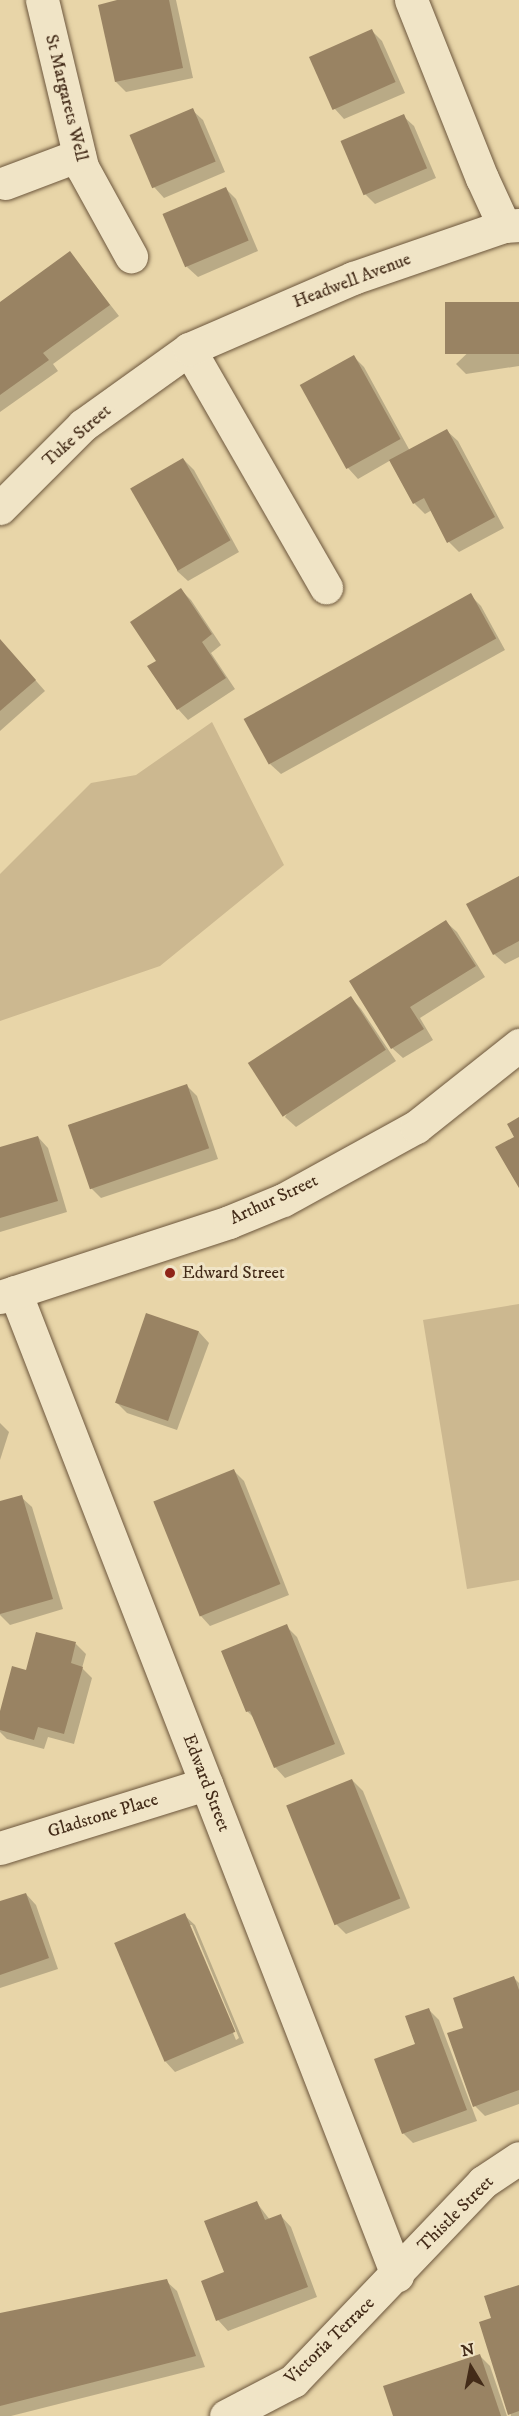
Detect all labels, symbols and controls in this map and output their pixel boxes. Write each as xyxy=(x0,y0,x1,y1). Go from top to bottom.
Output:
street label: St Margarets Well xyxy=(40,32,92,164)
street label: Headwell Avenue xyxy=(290,249,414,313)
street label: Tuke Street xyxy=(38,400,116,472)
street label: Arthur Street xyxy=(226,1170,322,1230)
place label: Edward Street xyxy=(182,1262,285,1284)
marker: Edward Street xyxy=(163,1266,177,1280)
street label: Edward Street xyxy=(177,1731,235,1835)
street label: Gladstone Place xyxy=(45,1789,161,1843)
street label: Thistle Street xyxy=(413,2171,499,2257)
street label: Victoria Terrace xyxy=(281,2293,379,2389)
north arrow xyxy=(441,2338,501,2398)
text: N xyxy=(460,2339,476,2361)

